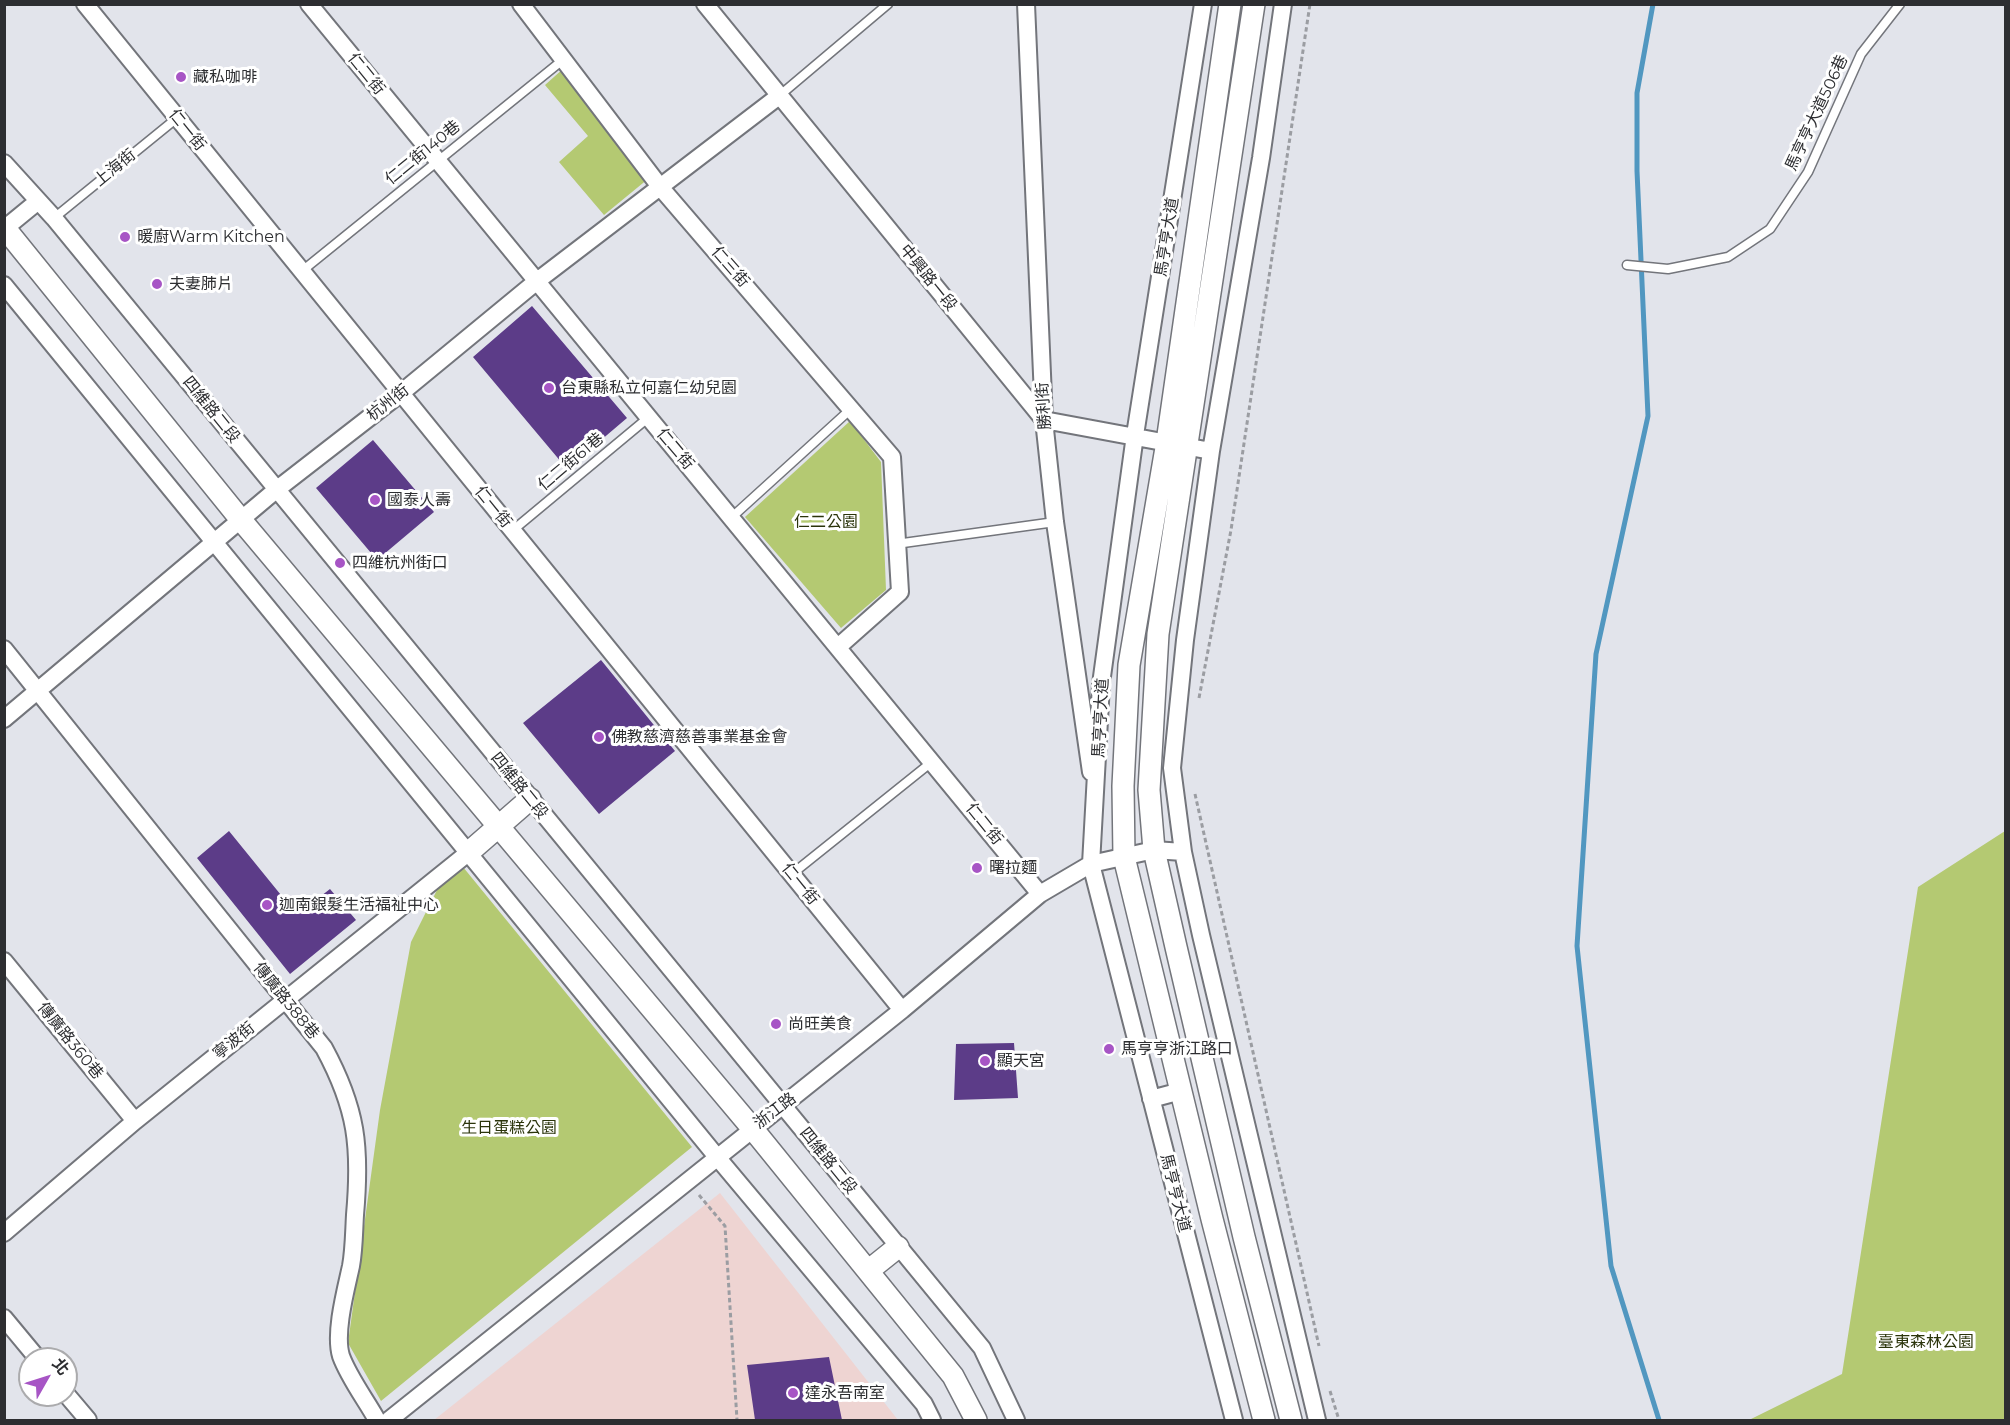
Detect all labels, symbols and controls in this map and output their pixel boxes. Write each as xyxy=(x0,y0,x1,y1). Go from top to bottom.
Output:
street label: 仁二街 xyxy=(343,49,389,99)
street label: 馬亨亨大道506巷 xyxy=(1782,52,1852,174)
place label: 藏私咖啡 xyxy=(193,67,257,87)
marker: 藏私咖啡 xyxy=(174,70,188,84)
street label: 仁一街 xyxy=(164,105,210,155)
street label: 仁二街140巷 xyxy=(382,117,464,189)
street label: 上海街 xyxy=(90,145,140,191)
street label: 馬亨亨大道 xyxy=(1151,196,1183,278)
place label: 暖廚Warm Kitchen xyxy=(137,227,285,247)
marker: 暖廚Warm Kitchen xyxy=(118,230,132,244)
street label: 中興路一段 xyxy=(895,241,961,315)
street label: 仁三街 xyxy=(707,243,753,291)
place label: 夫妻肺片 xyxy=(169,274,233,294)
marker: 夫妻肺片 xyxy=(150,277,164,291)
street label: 四維路二段 xyxy=(178,373,244,447)
place label: 台東縣私立何嘉仁幼兒園 xyxy=(561,378,737,398)
street label: 杭州街 xyxy=(363,381,413,425)
marker: 台東縣私立何嘉仁幼兒園 xyxy=(542,381,556,395)
street label: 勝利街 xyxy=(1033,381,1055,431)
street label: 仁二街 xyxy=(652,424,698,474)
street label: 仁二街61巷 xyxy=(534,429,608,495)
street label: 仁一街 xyxy=(470,482,516,532)
place label: 國泰人壽 xyxy=(387,490,451,510)
marker: 國泰人壽 xyxy=(368,493,382,507)
park label: 仁二公園 xyxy=(794,512,858,532)
place label: 四維杭州街口 xyxy=(352,553,448,573)
marker: 四維杭州街口 xyxy=(333,556,347,570)
street label: 馬亨亨大道 xyxy=(1089,678,1113,758)
place label: 佛教慈濟慈善事業基金會 xyxy=(611,727,787,747)
marker: 佛教慈濟慈善事業基金會 xyxy=(592,730,606,744)
street label: 四維路二段 xyxy=(486,749,552,823)
street label: 仁二街 xyxy=(961,799,1007,849)
place label: 曙拉麵 xyxy=(989,858,1037,878)
street label: 仁一街 xyxy=(777,859,823,909)
marker: 曙拉麵 xyxy=(970,861,984,875)
place label: 迦南銀髮生活福祉中心 xyxy=(279,895,439,915)
marker: 迦南銀髮生活福祉中心 xyxy=(260,898,274,912)
street label: 傳廣路388巷 xyxy=(249,959,323,1043)
street label: 傳廣路360巷 xyxy=(33,999,107,1083)
place label: 尚旺美食 xyxy=(788,1014,852,1034)
marker: 尚旺美食 xyxy=(769,1017,783,1031)
street label: 寧波街 xyxy=(209,1018,259,1064)
place label: 馬亨亨浙江路口 xyxy=(1121,1039,1233,1059)
marker: 馬亨亨浙江路口 xyxy=(1102,1042,1116,1056)
place label: 顯天宮 xyxy=(997,1051,1045,1071)
marker: 顯天宮 xyxy=(978,1054,992,1068)
street label: 浙江路 xyxy=(750,1089,800,1133)
park label: 生日蛋糕公園 xyxy=(461,1118,557,1138)
street label: 四維路二段 xyxy=(795,1124,861,1198)
street label: 馬亨亨大道 xyxy=(1156,1152,1194,1234)
park label: 臺東森林公園 xyxy=(1878,1332,1974,1352)
north arrow xyxy=(18,1347,78,1407)
text: 北 xyxy=(48,1354,73,1379)
place label: 達永吾南室 xyxy=(805,1383,885,1403)
marker: 達永吾南室 xyxy=(786,1386,800,1400)

